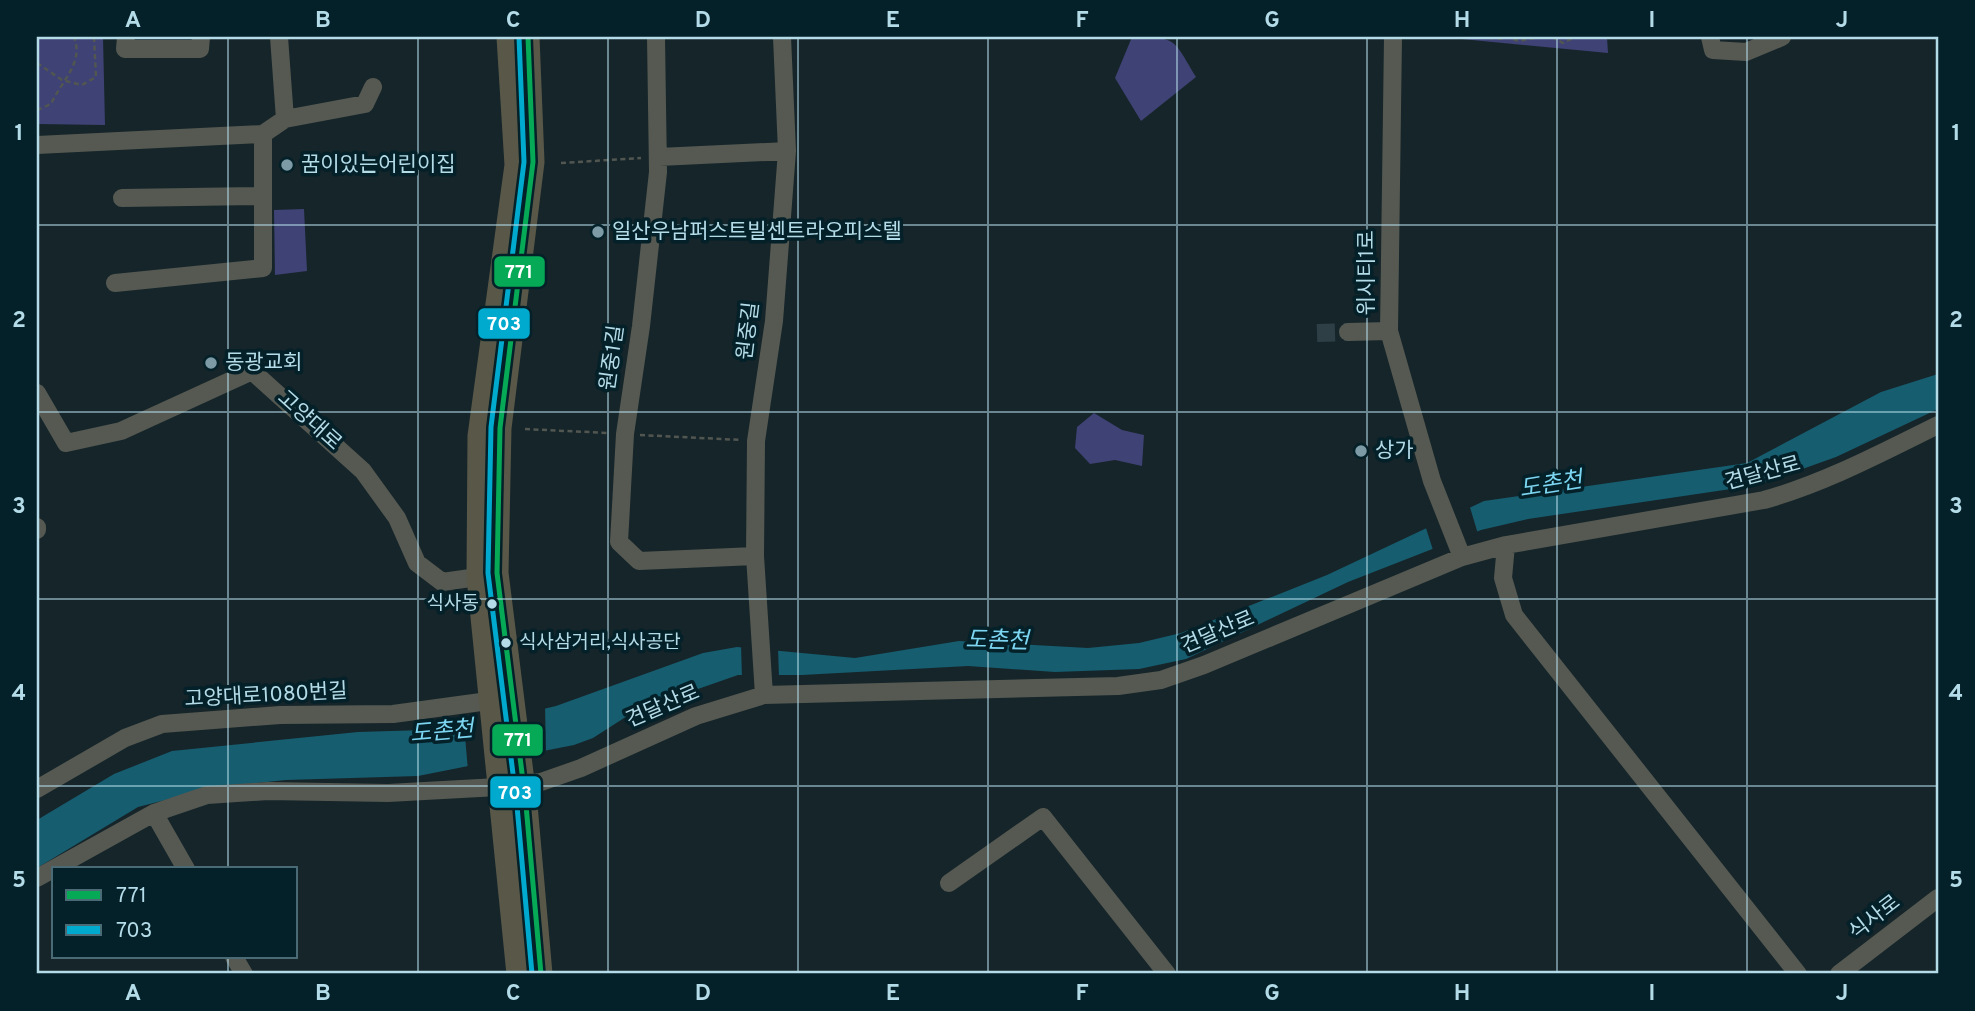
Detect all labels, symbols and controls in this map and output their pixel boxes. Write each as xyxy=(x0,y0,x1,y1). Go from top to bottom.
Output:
text: A xyxy=(125,7,141,36)
text: B xyxy=(315,7,331,36)
text: C xyxy=(506,7,520,36)
text: D xyxy=(695,7,711,36)
text: E xyxy=(886,7,900,36)
text: F xyxy=(1075,7,1089,36)
text: G xyxy=(1264,7,1280,36)
text: H xyxy=(1454,7,1470,36)
text: I xyxy=(1649,7,1655,36)
text: J xyxy=(1836,7,1848,36)
text: 1 xyxy=(14,120,24,149)
text: 1 xyxy=(1951,120,1961,149)
place label: 꿈이있는어린이집 xyxy=(301,152,456,179)
marker: 꿈이있는어린이집 xyxy=(279,157,295,173)
place label: 일산우남퍼스트빌센트라오피스텔 xyxy=(612,219,902,246)
marker: 일산우남퍼스트빌센트라오피스텔 xyxy=(590,224,606,240)
street label: 위시티1로 xyxy=(1354,230,1381,316)
line badge: 771 xyxy=(493,255,546,288)
text: 771 xyxy=(505,261,533,285)
street label: 원중길 xyxy=(732,301,766,361)
text: 2 xyxy=(12,307,26,336)
line badge: 703 xyxy=(477,307,531,340)
text: 2 xyxy=(1949,307,1963,336)
text: 703 xyxy=(487,313,521,337)
street label: 원중1길 xyxy=(595,324,631,392)
place label: 동광교회 xyxy=(225,350,302,377)
marker: 동광교회 xyxy=(203,355,219,371)
street label: 고양대로 xyxy=(271,385,347,457)
place label: 상가 xyxy=(1375,438,1414,465)
marker: 상가 xyxy=(1353,443,1369,459)
street label: 견달산로 xyxy=(1722,451,1804,497)
water label: 도촌천 xyxy=(1517,466,1587,505)
text: 3 xyxy=(12,493,26,522)
text: 3 xyxy=(1949,493,1963,522)
place label: 식사동 xyxy=(427,592,479,616)
marker: 식사동 xyxy=(485,597,499,611)
street label: 견달산로 xyxy=(1177,605,1259,661)
water label: 도촌천 xyxy=(965,627,1032,657)
place label: 식사삼거리,식사공단 xyxy=(519,631,681,655)
marker: 식사삼거리,식사공단 xyxy=(499,636,513,650)
street label: 고양대로1080번길 xyxy=(184,678,348,714)
street label: 견달산로 xyxy=(622,679,704,735)
text: 4 xyxy=(12,680,26,709)
text: 4 xyxy=(1949,680,1963,709)
water label: 도촌천 xyxy=(409,716,478,750)
line badge: 771 xyxy=(491,723,544,757)
text: 771 xyxy=(504,729,532,753)
line badge: 703 xyxy=(489,775,542,809)
text: 703 xyxy=(498,782,532,806)
text: 5 xyxy=(12,867,26,896)
legend xyxy=(52,867,298,958)
text: 5 xyxy=(1949,867,1963,896)
text: 771 xyxy=(116,883,147,910)
street label: 식사로 xyxy=(1844,890,1906,946)
text: 703 xyxy=(116,918,152,945)
text: A xyxy=(125,980,141,1009)
text: B xyxy=(315,980,331,1009)
text: C xyxy=(506,980,520,1009)
text: D xyxy=(695,980,711,1009)
text: E xyxy=(886,980,900,1009)
text: F xyxy=(1075,980,1089,1009)
text: G xyxy=(1264,980,1280,1009)
text: H xyxy=(1454,980,1470,1009)
text: I xyxy=(1649,980,1655,1009)
text: J xyxy=(1836,980,1848,1009)

